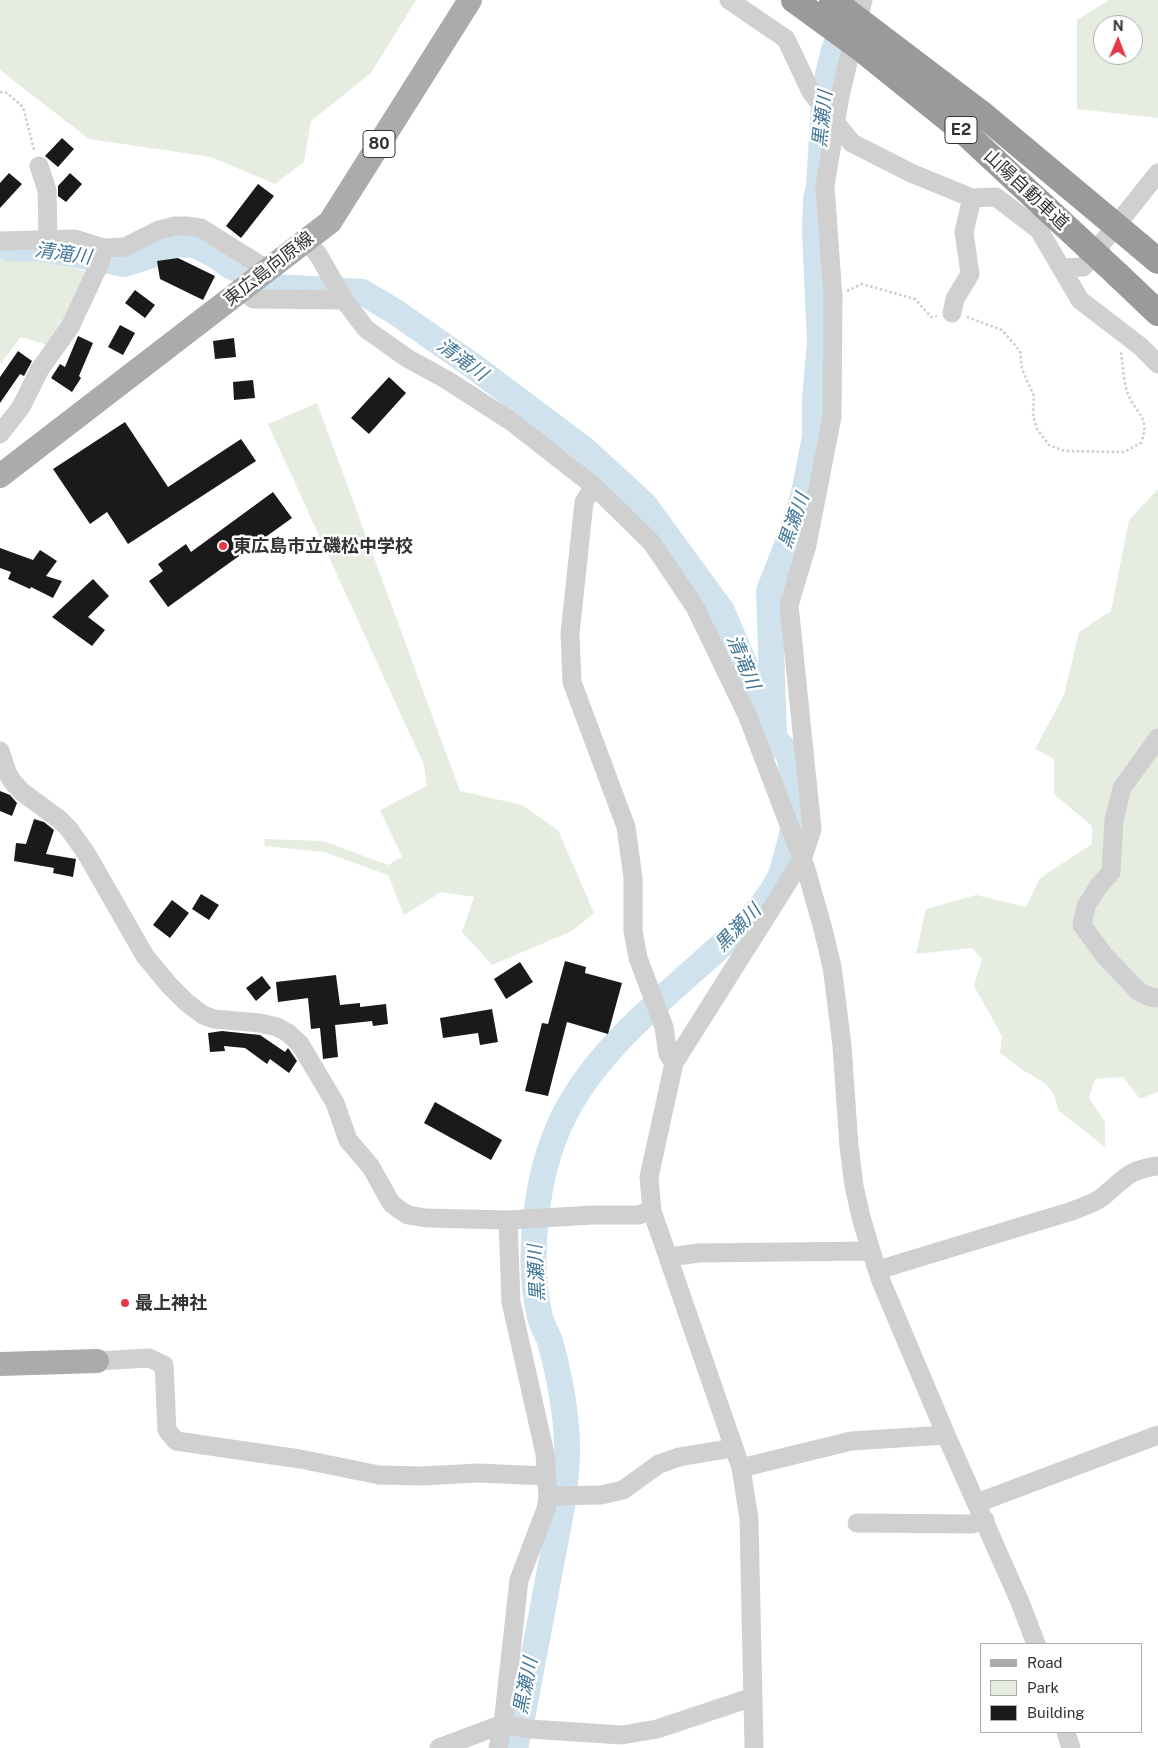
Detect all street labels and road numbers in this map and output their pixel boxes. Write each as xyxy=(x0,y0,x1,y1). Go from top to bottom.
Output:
road number: E2 xyxy=(945,116,977,144)
road number: 80 xyxy=(363,130,395,158)
street label: 山陽自動車道 xyxy=(979,145,1073,235)
street label: 東広島向原線 xyxy=(220,227,318,311)

